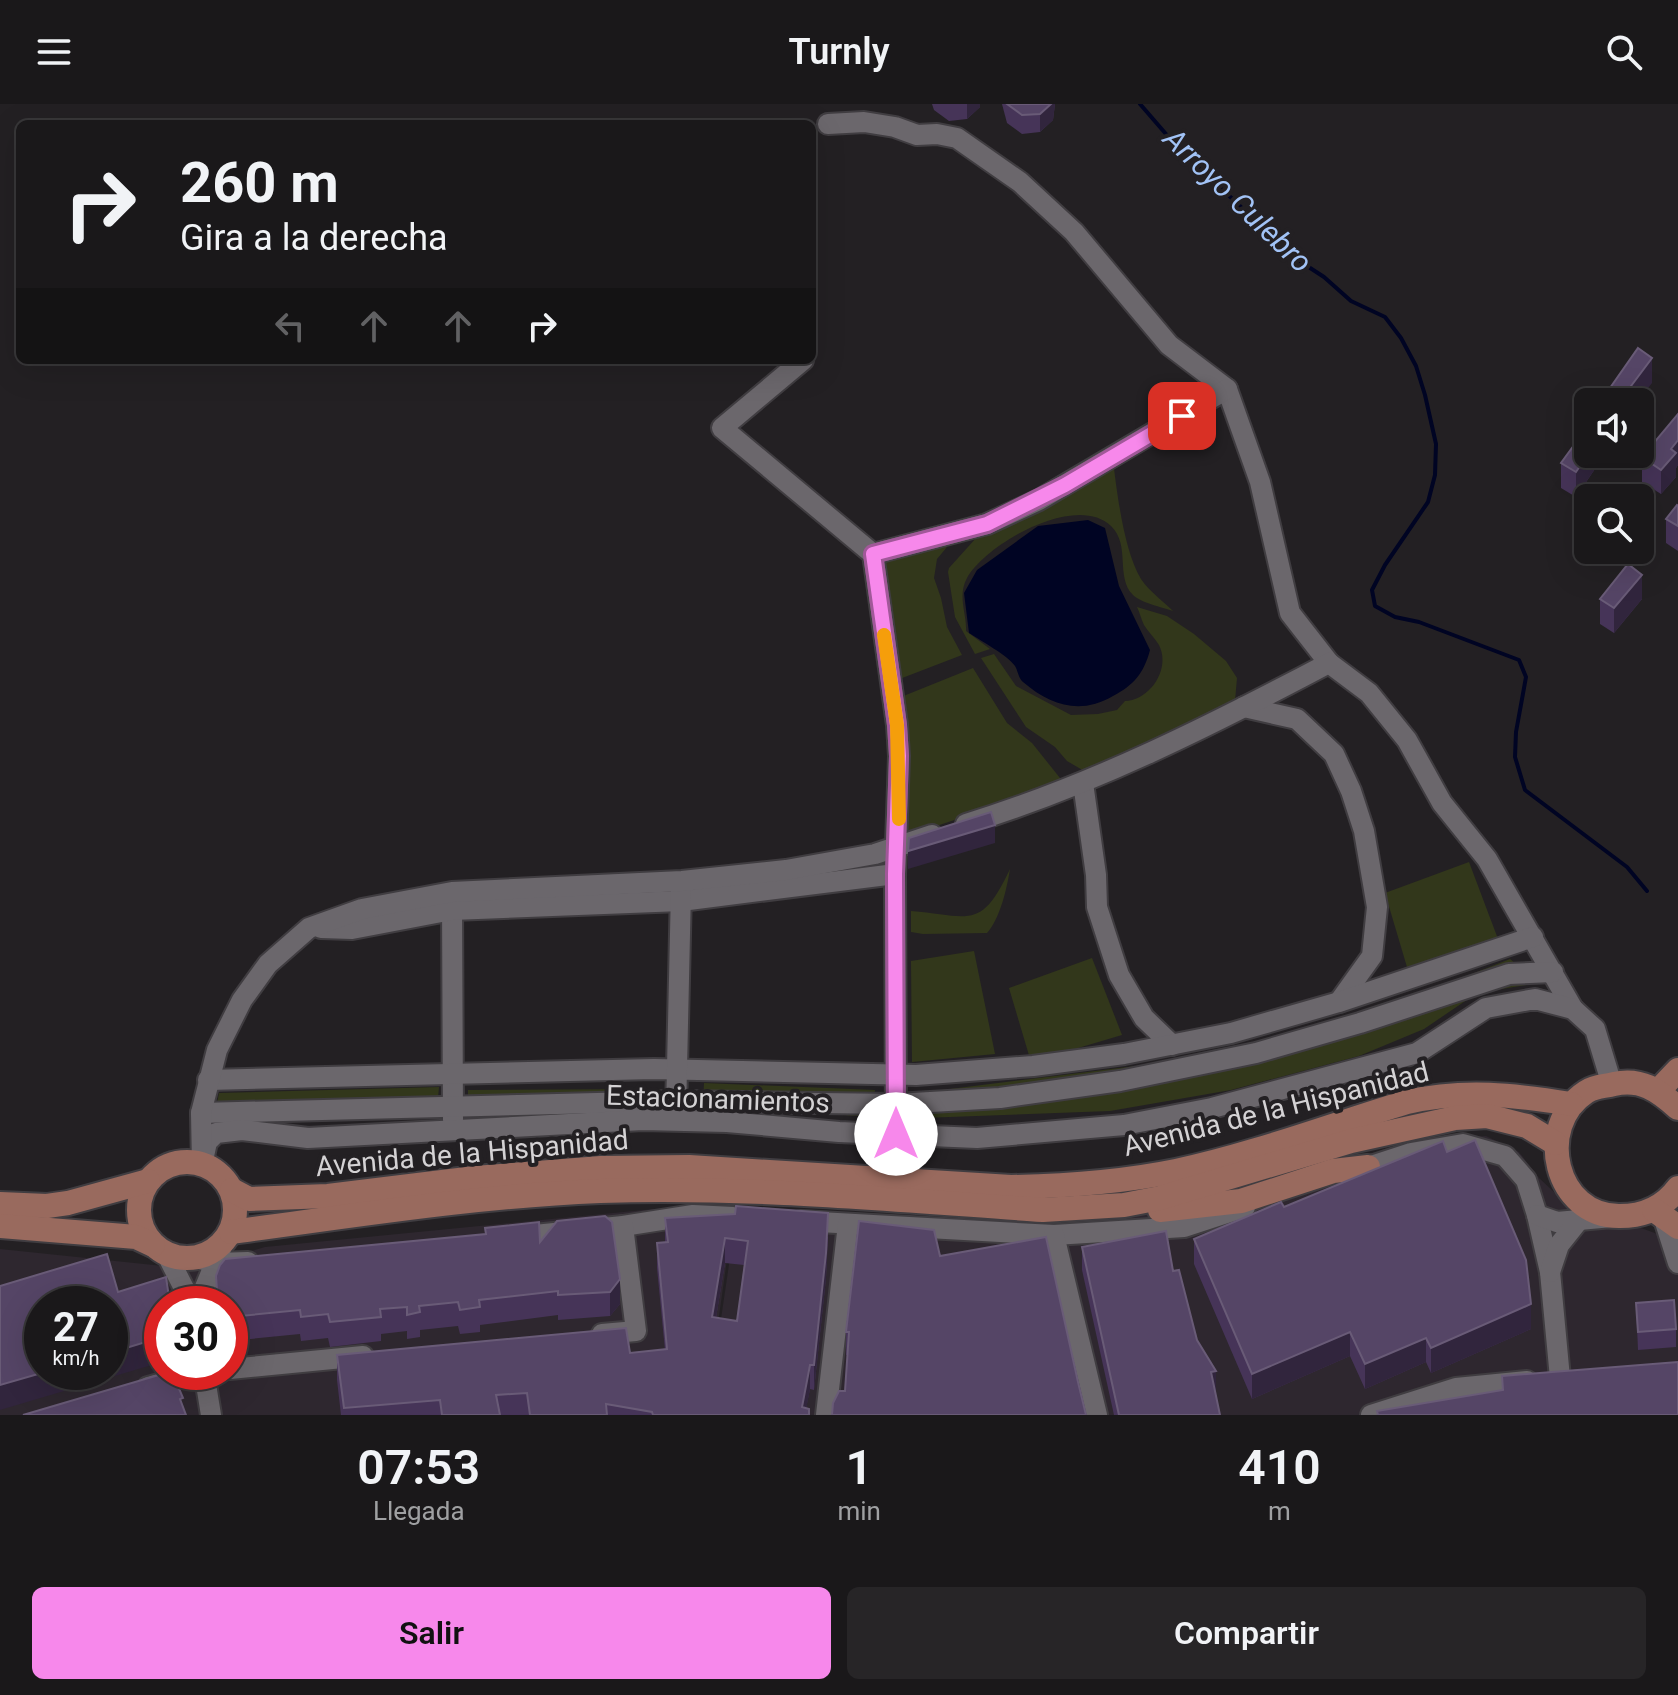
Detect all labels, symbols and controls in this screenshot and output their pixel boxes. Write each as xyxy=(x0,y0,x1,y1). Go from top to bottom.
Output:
icon: menu xyxy=(32,30,76,74)
icon: search xyxy=(1602,30,1646,74)
text: Turnly xyxy=(788,31,890,73)
water label: Arroyo Culebro xyxy=(1155,119,1319,279)
text: 260 m xyxy=(180,150,339,216)
icon: right xyxy=(48,152,152,256)
text: Gira a la derecha xyxy=(180,217,448,259)
icon: left xyxy=(268,304,312,348)
icon: ahead xyxy=(352,304,396,348)
icon: ahead xyxy=(436,304,480,348)
icon: right xyxy=(520,304,564,348)
pin xyxy=(1148,382,1216,450)
map controls xyxy=(1574,388,1654,564)
button: sound xyxy=(1574,388,1654,468)
icon: arrive xyxy=(1160,394,1204,438)
button: search xyxy=(1574,484,1654,564)
street label: Avenida de la Hispanidad xyxy=(1120,1055,1432,1163)
street label: Estacionamientos xyxy=(606,1079,830,1119)
position arrow xyxy=(854,1092,938,1176)
street label: Avenida de la Hispanidad xyxy=(314,1123,630,1183)
speed limit sign: 30 xyxy=(144,1286,248,1390)
text: 27 xyxy=(53,1304,99,1351)
text: km/h xyxy=(53,1346,99,1370)
text: 07:53 xyxy=(357,1439,480,1496)
text: 1 xyxy=(846,1439,873,1496)
text: 410 xyxy=(1238,1439,1321,1496)
text: Llegada xyxy=(373,1496,465,1526)
text: min xyxy=(837,1496,881,1526)
text: m xyxy=(1268,1496,1291,1526)
button: Salir xyxy=(32,1587,831,1679)
button: Compartir xyxy=(847,1587,1646,1679)

